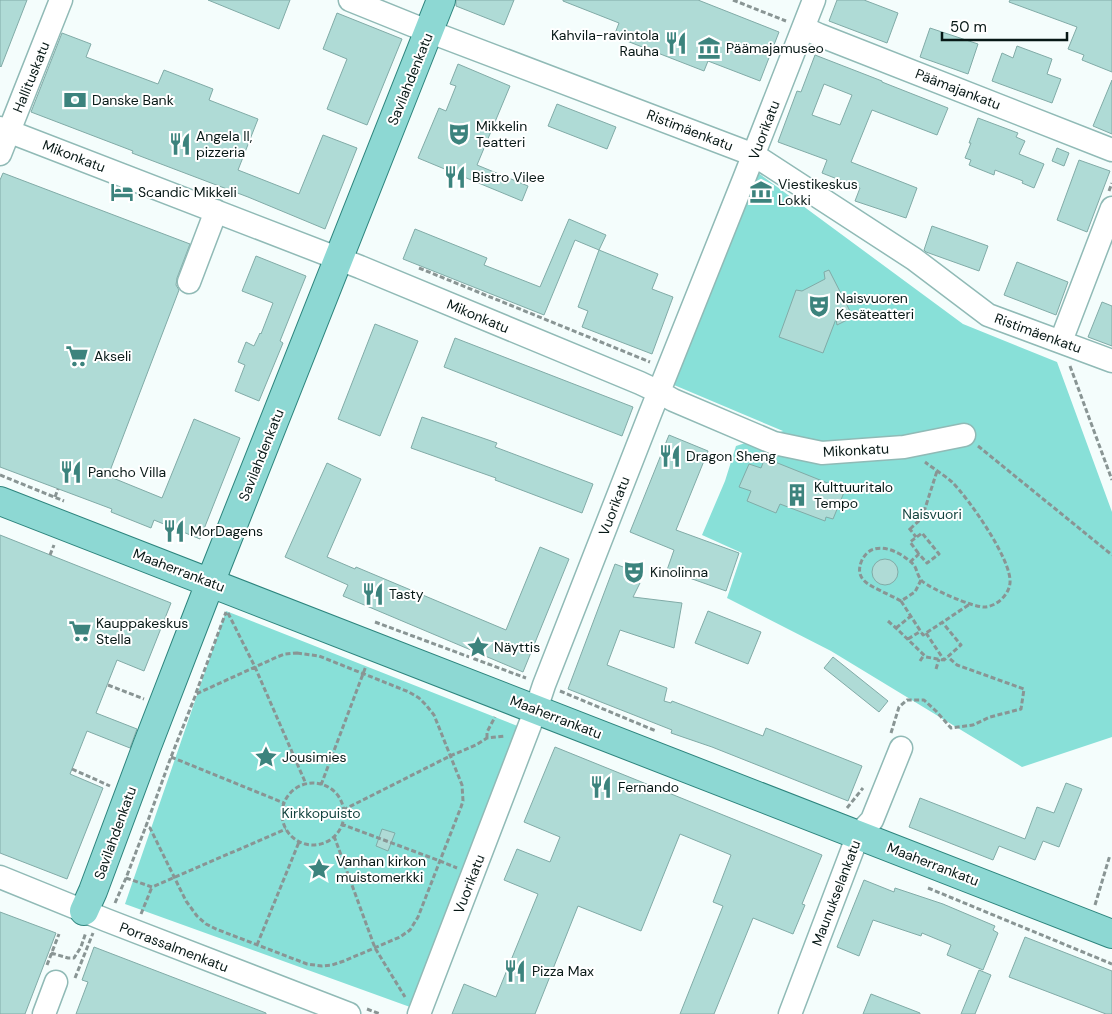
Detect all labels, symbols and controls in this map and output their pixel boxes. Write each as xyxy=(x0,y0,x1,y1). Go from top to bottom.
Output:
scale bar xyxy=(942,10,1067,42)
text: 50 m xyxy=(950,17,987,37)
place label: Kahvila-ravintola Rauha xyxy=(551,26,659,60)
street label: Savilahdenkatu xyxy=(383,30,437,128)
restaurant icon: Kahvila-ravintola Rauha xyxy=(663,30,689,56)
museum icon: Päämajamuseo xyxy=(696,35,722,61)
street label: Hallituskatu xyxy=(9,39,53,115)
place label: Päämajamuseo xyxy=(726,39,824,57)
street label: Päämajankatu xyxy=(913,64,1003,114)
bank icon: Danske Bank xyxy=(62,87,88,113)
place label: Danske Bank xyxy=(92,91,174,109)
street label: Vuorikatu xyxy=(744,98,784,162)
street label: Ristimäenkatu xyxy=(644,105,736,155)
place label: Mikkelin Teatteri xyxy=(476,117,527,151)
theatre icon: Mikkelin Teatteri xyxy=(446,121,472,147)
place label: Angela II, pizzeria xyxy=(196,127,253,161)
restaurant icon: Angela II, pizzeria xyxy=(167,131,193,157)
street label: Mikonkatu xyxy=(40,136,108,176)
restaurant icon: Bistro Vilee xyxy=(442,164,468,190)
place label: Bistro Vilee xyxy=(472,168,545,186)
place label: Viestikeskus Lokki xyxy=(778,175,858,209)
hotel icon: Scandic Mikkeli xyxy=(109,179,135,205)
museum icon: Viestikeskus Lokki xyxy=(748,179,774,205)
place label: Scandic Mikkeli xyxy=(138,183,237,201)
place label: Naisvuoren Kesäteatteri xyxy=(836,289,914,323)
theatre icon: Naisvuoren Kesäteatteri xyxy=(806,293,832,319)
street label: Mikonkatu xyxy=(444,295,512,337)
street label: Ristimäenkatu xyxy=(992,309,1084,357)
supermarket icon: Akseli xyxy=(64,343,90,369)
place label: Akseli xyxy=(94,347,131,365)
street label: Savilahdenkatu xyxy=(234,406,288,504)
street label: Mikonkatu xyxy=(823,439,889,461)
restaurant icon: Dragon Sheng xyxy=(657,443,683,469)
place label: Dragon Sheng xyxy=(686,447,776,465)
restaurant icon: Pancho Villa xyxy=(58,459,84,485)
place label: Pancho Villa xyxy=(88,463,166,481)
street label: Vuorikatu xyxy=(594,474,634,538)
place label: Kulttuuritalo Tempo xyxy=(814,478,893,512)
building icon: Kulttuuritalo Tempo xyxy=(784,482,810,508)
park label: Naisvuori xyxy=(902,505,962,523)
restaurant icon: MorDagens xyxy=(161,518,187,544)
place label: MorDagens xyxy=(190,522,263,540)
street label: Maaherrankatu xyxy=(131,544,227,596)
theatre icon: Kinolinna xyxy=(621,559,647,585)
place label: Kinolinna xyxy=(650,563,708,581)
restaurant icon: Tasty xyxy=(360,581,386,607)
place label: Tasty xyxy=(389,585,424,603)
place label: Kauppakeskus Stella xyxy=(96,614,188,648)
supermarket icon: Kauppakeskus Stella xyxy=(67,618,93,644)
place icon: Näyttis xyxy=(465,634,491,660)
place label: Näyttis xyxy=(494,638,540,656)
street label: Maaherrankatu xyxy=(508,691,604,743)
place icon: Jousimies xyxy=(253,744,279,770)
place label: Jousimies xyxy=(282,748,347,766)
restaurant icon: Fernando xyxy=(588,774,614,800)
place label: Fernando xyxy=(618,778,679,796)
street label: Savilahdenkatu xyxy=(90,784,140,882)
park label: Kirkkopuisto xyxy=(281,804,361,822)
street label: Maunukselankatu xyxy=(808,838,864,948)
street label: Maaherrankatu xyxy=(885,838,981,890)
place label: Vanhan kirkon muistomerkki xyxy=(336,852,426,886)
street label: Vuorikatu xyxy=(449,852,489,916)
place icon: Vanhan kirkon muistomerkki xyxy=(306,856,332,882)
street label: Porrassalmenkatu xyxy=(117,918,231,976)
restaurant icon: Pizza Max xyxy=(502,958,528,984)
place label: Pizza Max xyxy=(532,962,594,980)

